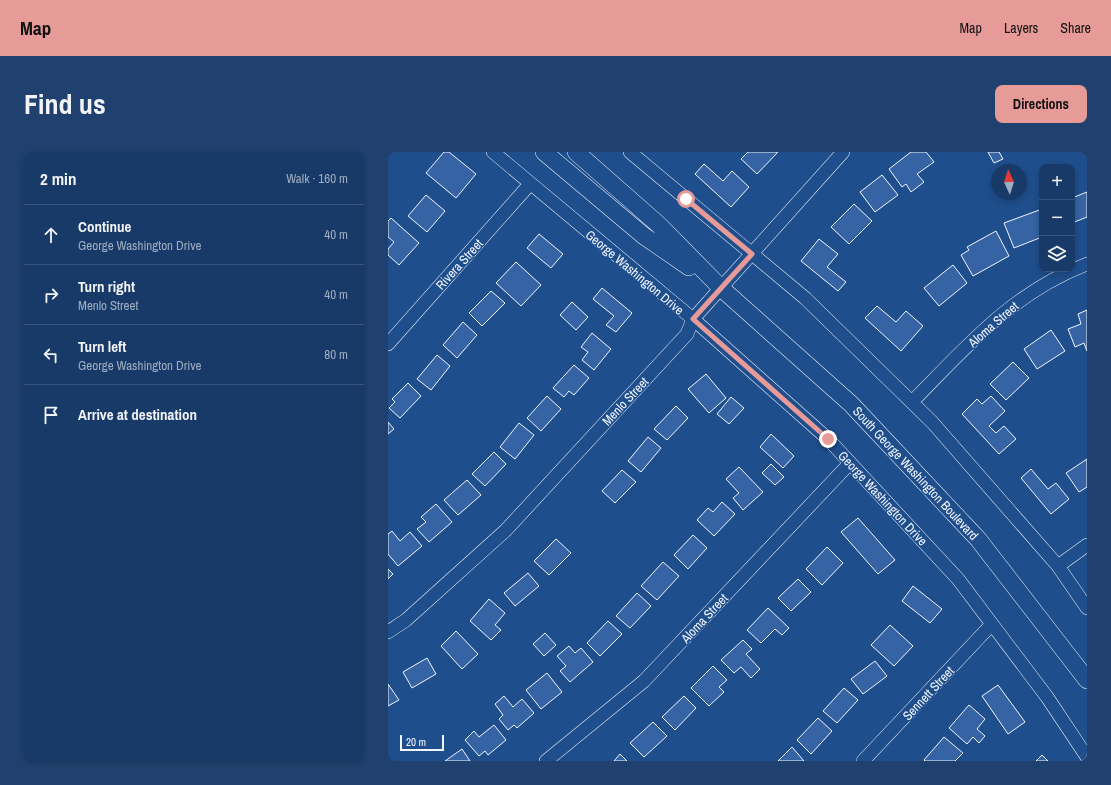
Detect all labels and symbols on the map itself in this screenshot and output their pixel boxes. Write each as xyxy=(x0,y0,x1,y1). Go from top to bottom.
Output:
north arrow xyxy=(991,164,1027,200)
route start xyxy=(677,190,695,208)
street label: George Washington Drive xyxy=(582,226,687,319)
street label: Rivera Street xyxy=(432,235,487,293)
street label: Aloma Street xyxy=(964,298,1022,352)
street label: Menlo Street xyxy=(599,373,652,429)
street label: South George Washington Boulevard xyxy=(849,403,982,544)
route end xyxy=(819,430,837,448)
street label: George Washington Drive xyxy=(834,447,931,549)
street label: Aloma Street xyxy=(676,590,732,647)
street label: Sennett Street xyxy=(899,663,958,724)
scale bar xyxy=(400,733,444,752)

